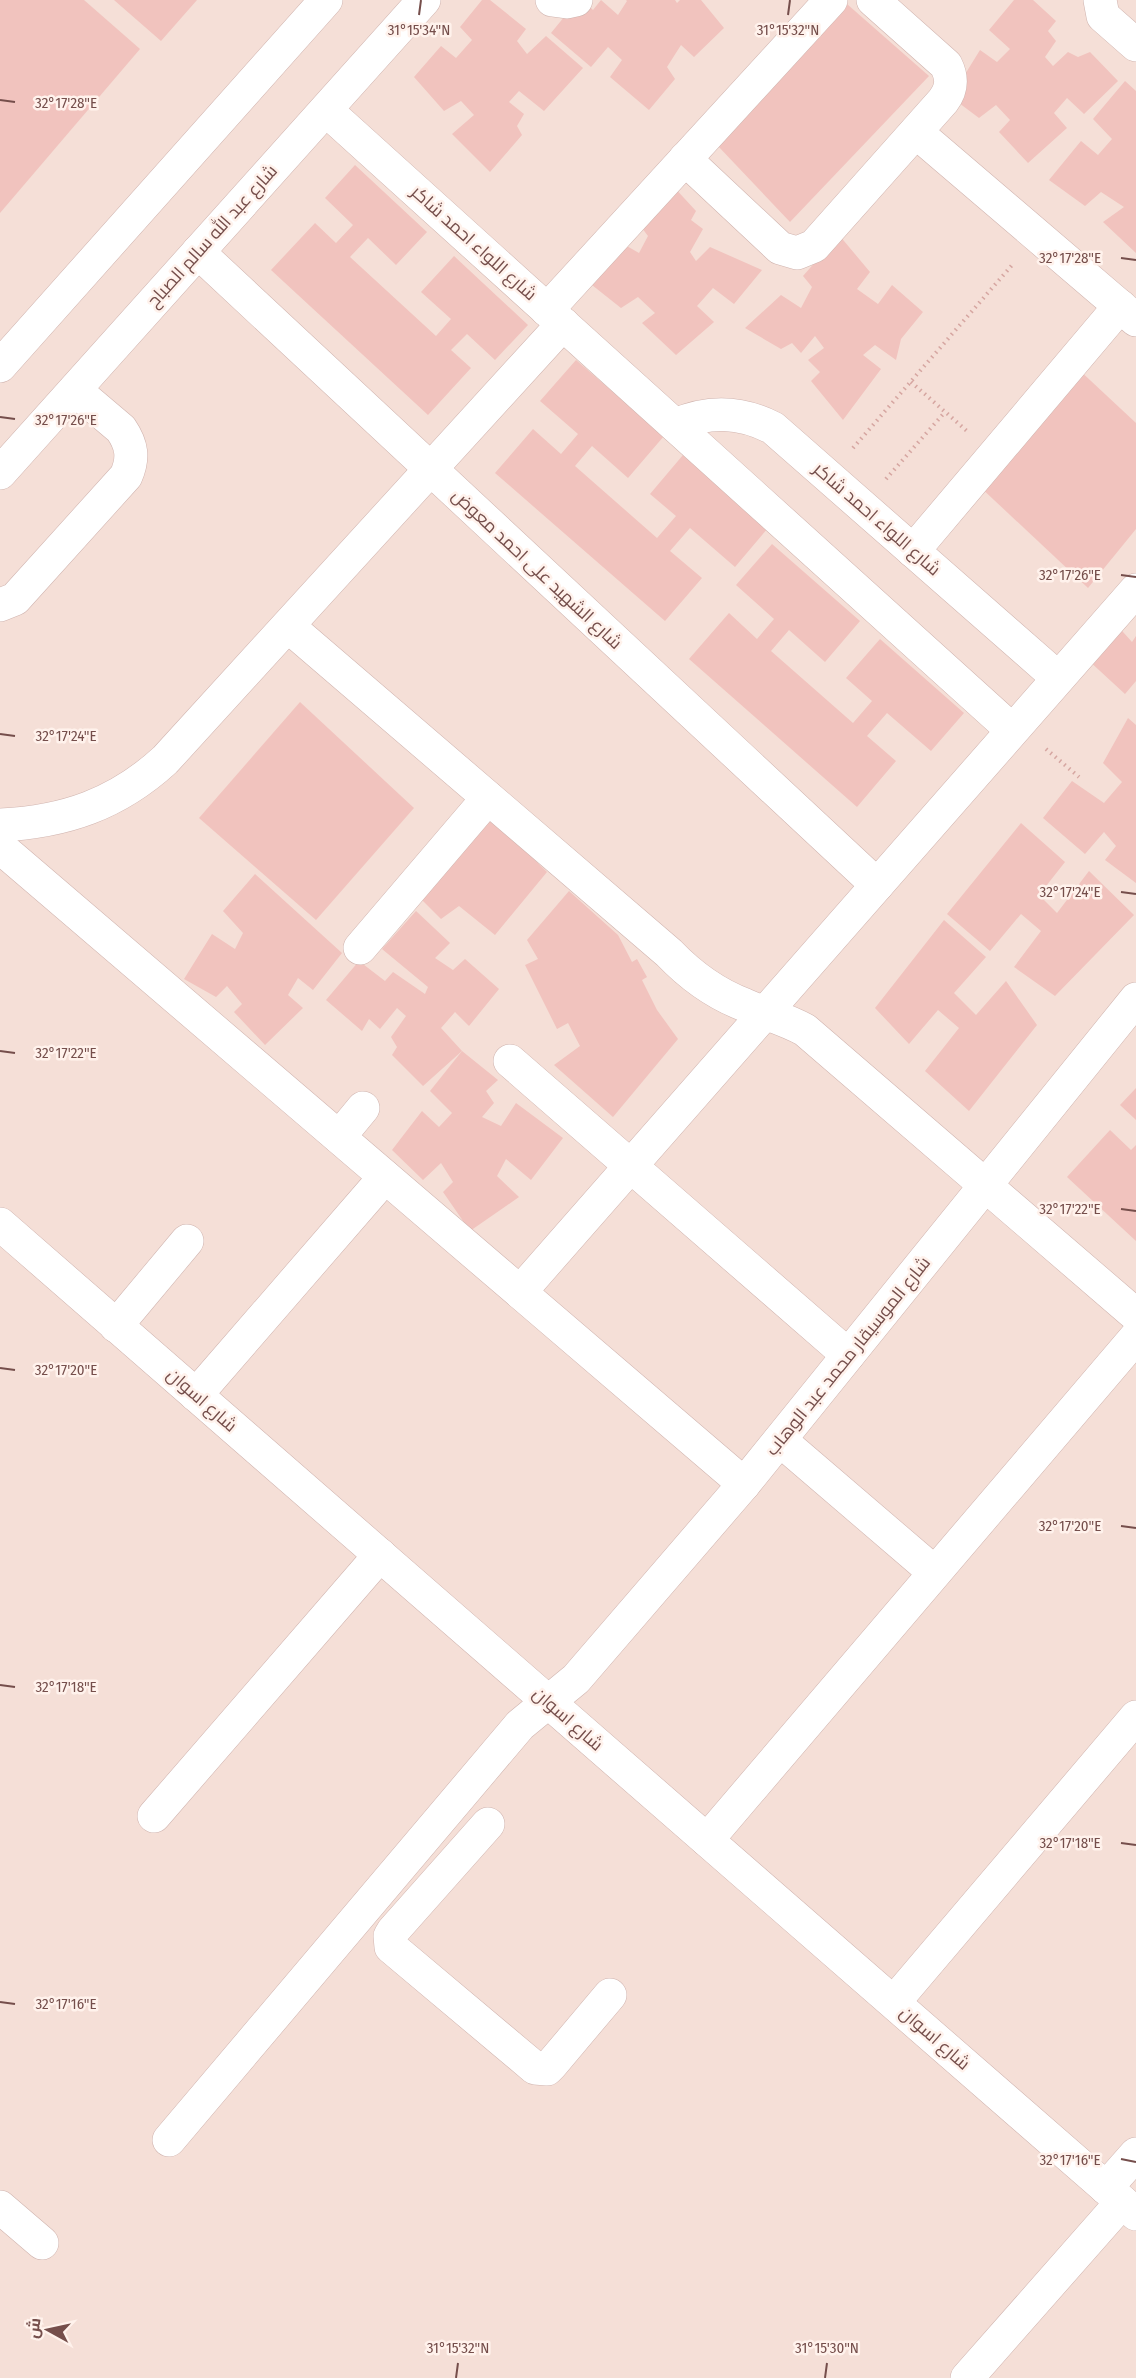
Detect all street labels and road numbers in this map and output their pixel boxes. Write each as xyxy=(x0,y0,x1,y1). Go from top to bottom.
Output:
street label: شارع عبد الله سالم الصباح xyxy=(141,159,283,313)
street label: شارع اللواء احمد شاكر xyxy=(405,180,541,306)
street label: شارع اللواء احمد شاكر xyxy=(807,457,945,581)
street label: شارع الشهيد على احمد معوض xyxy=(447,484,627,654)
street label: شارع الموسيقار محمد عبد الوهاب xyxy=(761,1252,936,1461)
street label: شارع اسوان xyxy=(162,1363,242,1437)
street label: شارع اسوان xyxy=(528,1682,608,1756)
street label: شارع اسوان xyxy=(895,2001,975,2075)

